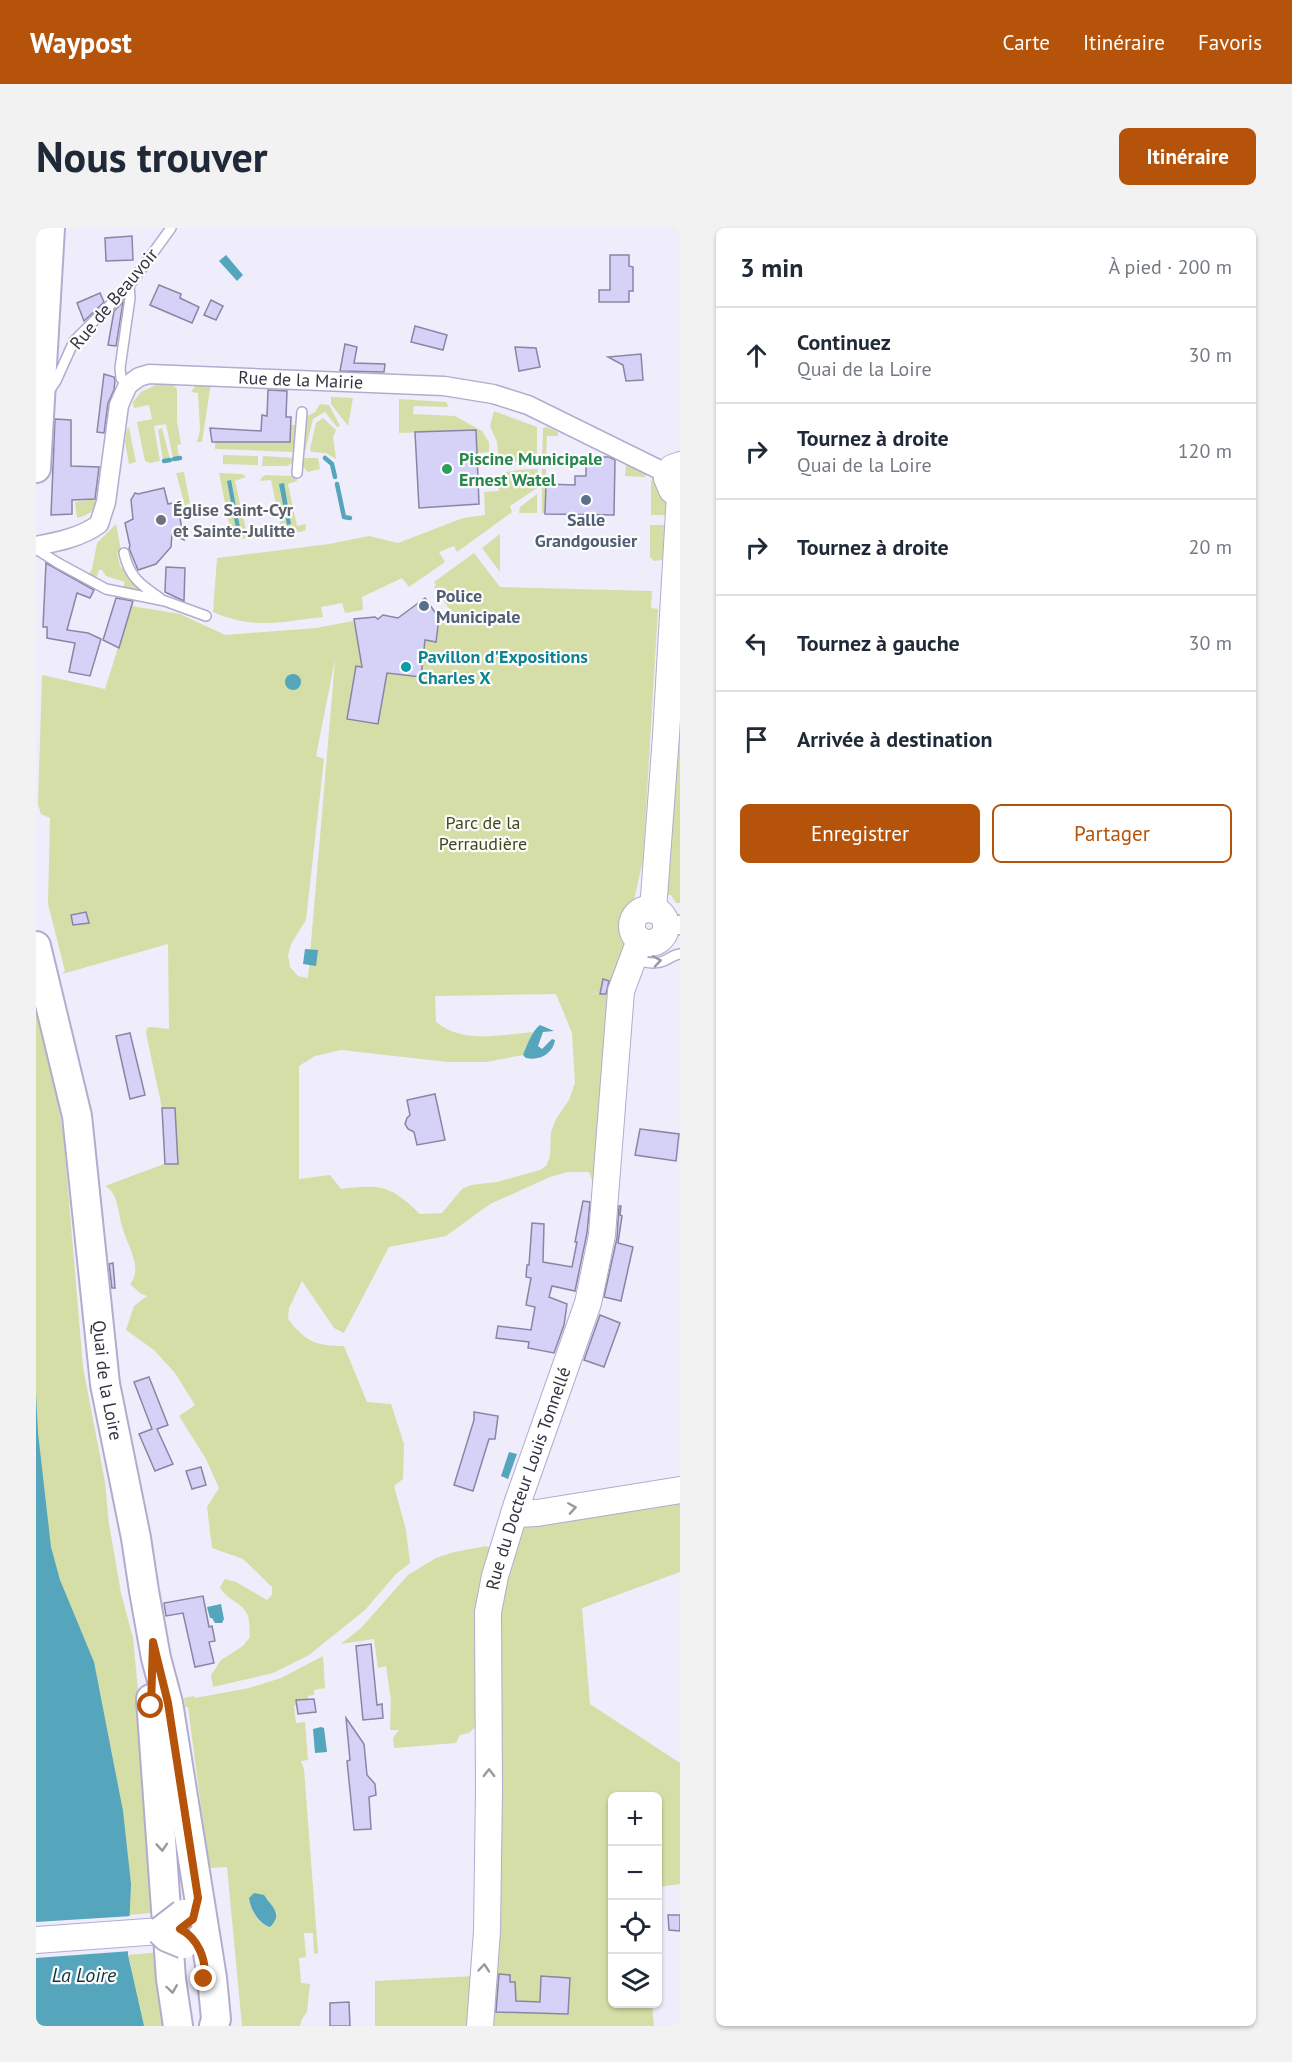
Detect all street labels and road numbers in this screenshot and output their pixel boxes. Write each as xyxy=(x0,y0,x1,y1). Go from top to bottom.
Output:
street label: Rue de Beauvoir xyxy=(65,243,163,354)
street label: Rue de la Mairie xyxy=(238,366,364,394)
street label: Quai de la Loire xyxy=(87,1319,128,1442)
street label: Rue du Docteur Louis Tonnellé xyxy=(481,1364,576,1592)

